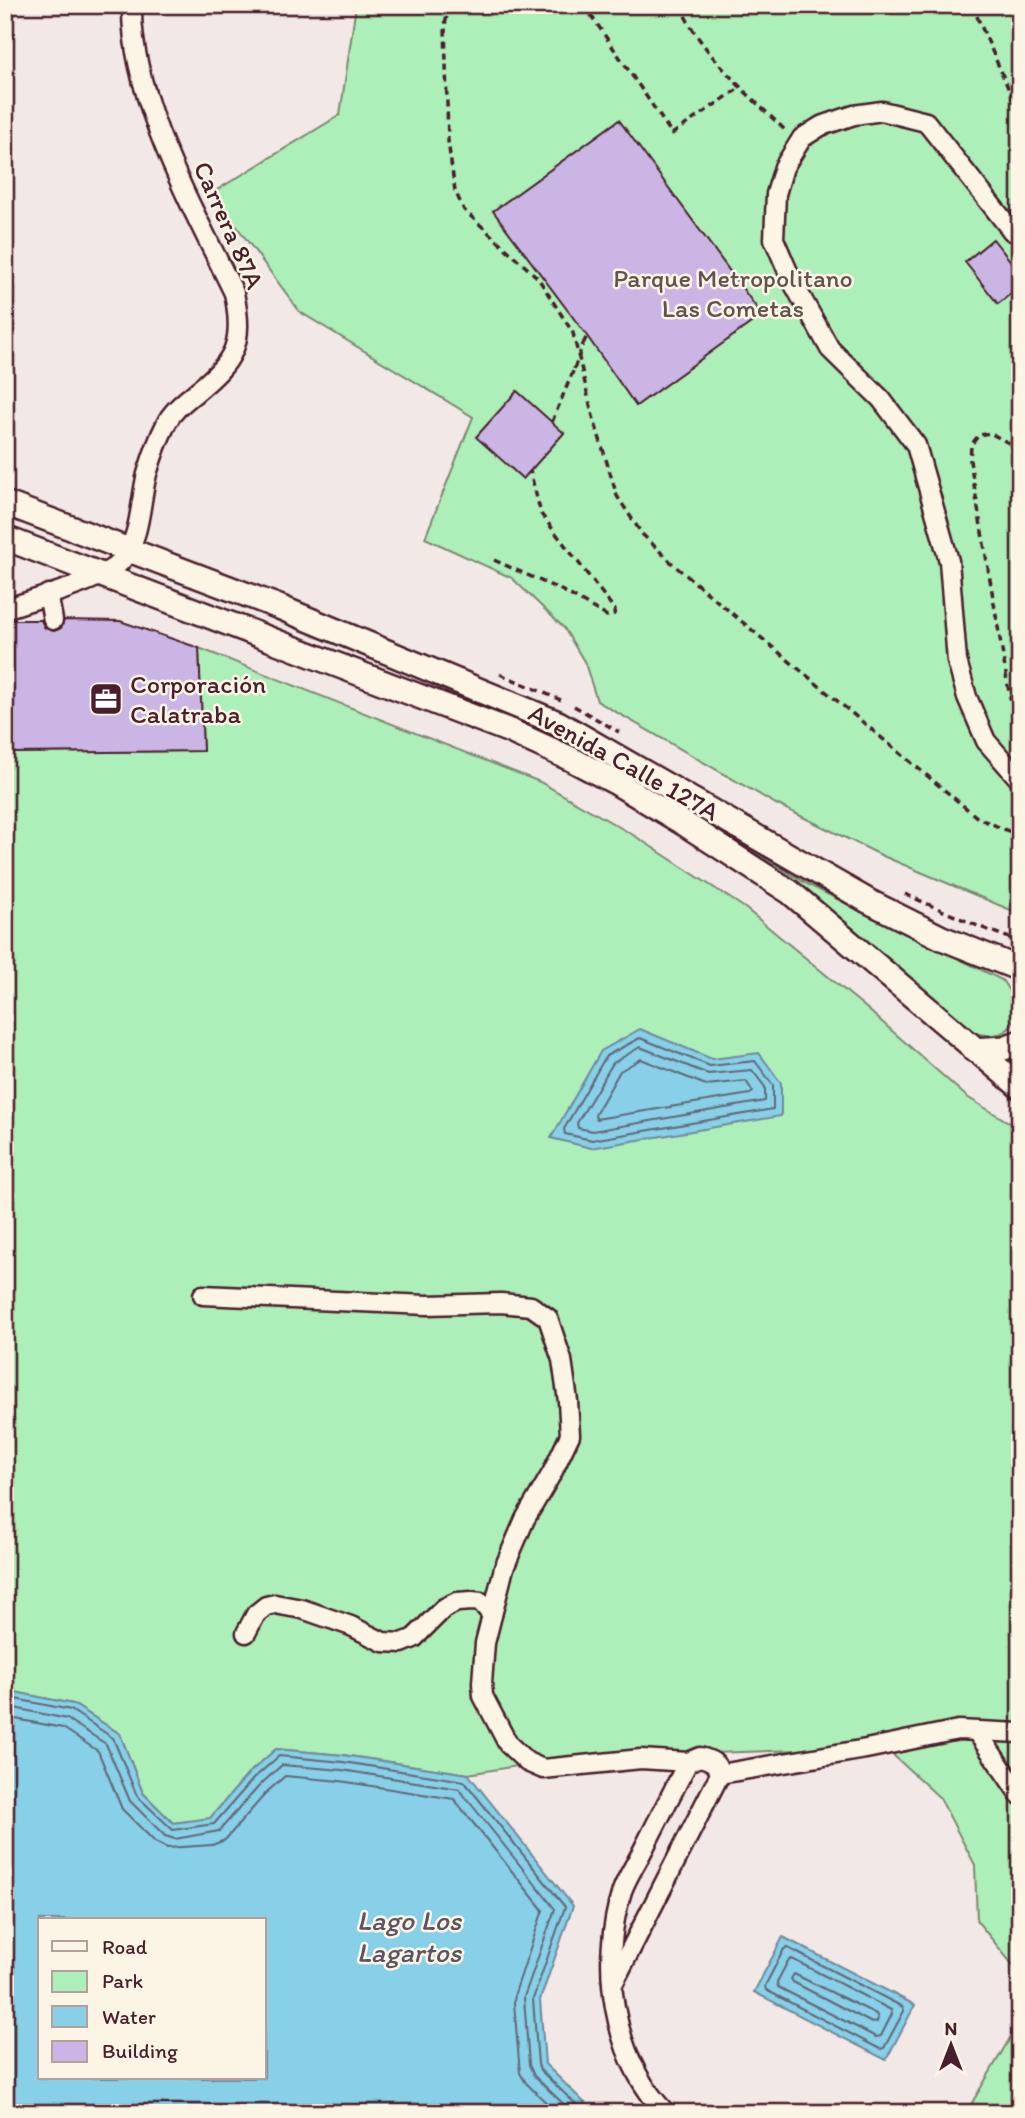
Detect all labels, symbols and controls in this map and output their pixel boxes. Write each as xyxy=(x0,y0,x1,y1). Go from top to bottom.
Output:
street label: Carrera 87A xyxy=(187,156,271,294)
park label: Parque Metropolitano Las Cometas xyxy=(613,262,853,324)
place label: Corporación Calatraba xyxy=(130,668,266,730)
office icon: Corporación Calatraba xyxy=(87,680,125,718)
street label: Avenida Calle 127A xyxy=(523,696,725,828)
water label: Lago Los Lagartos xyxy=(357,1903,463,1969)
legend xyxy=(38,1918,266,2080)
text: Road xyxy=(102,1934,148,1959)
text: Park xyxy=(102,1968,144,1993)
text: Water xyxy=(102,2004,156,2029)
north arrow xyxy=(916,2010,986,2080)
text: N xyxy=(945,2017,957,2040)
text: Building xyxy=(102,2038,178,2063)

